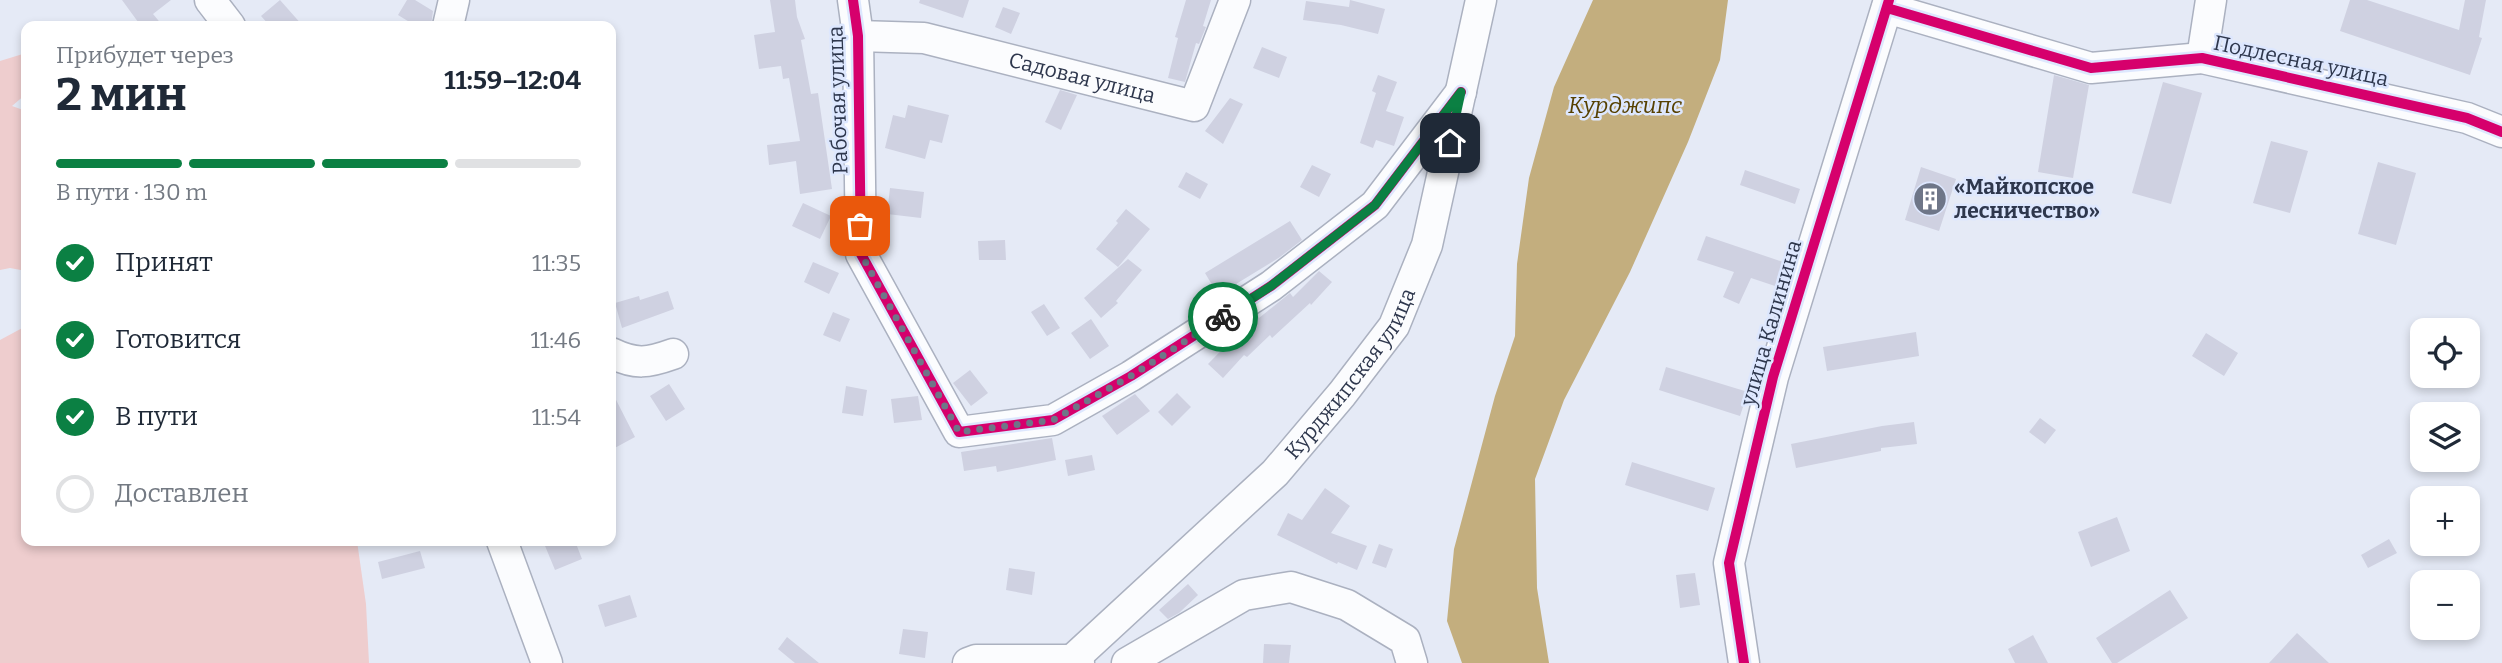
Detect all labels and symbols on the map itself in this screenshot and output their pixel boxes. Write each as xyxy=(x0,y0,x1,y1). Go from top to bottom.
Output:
street label: Рабочая улица xyxy=(822,25,854,175)
street label: Подлесная улица xyxy=(2211,30,2391,92)
street label: Садовая улица xyxy=(1006,47,1159,109)
water label: Курджипс xyxy=(1568,91,1682,119)
pin xyxy=(1420,113,1480,173)
place label: «Майкопское лесничество» xyxy=(1954,174,2100,224)
building icon: «Майкопское лесничество» xyxy=(1911,180,1949,218)
pin xyxy=(830,196,890,256)
street label: улица Калинина xyxy=(1735,237,1807,410)
courier xyxy=(1188,282,1258,352)
street label: Курджипская улица xyxy=(1280,284,1421,464)

